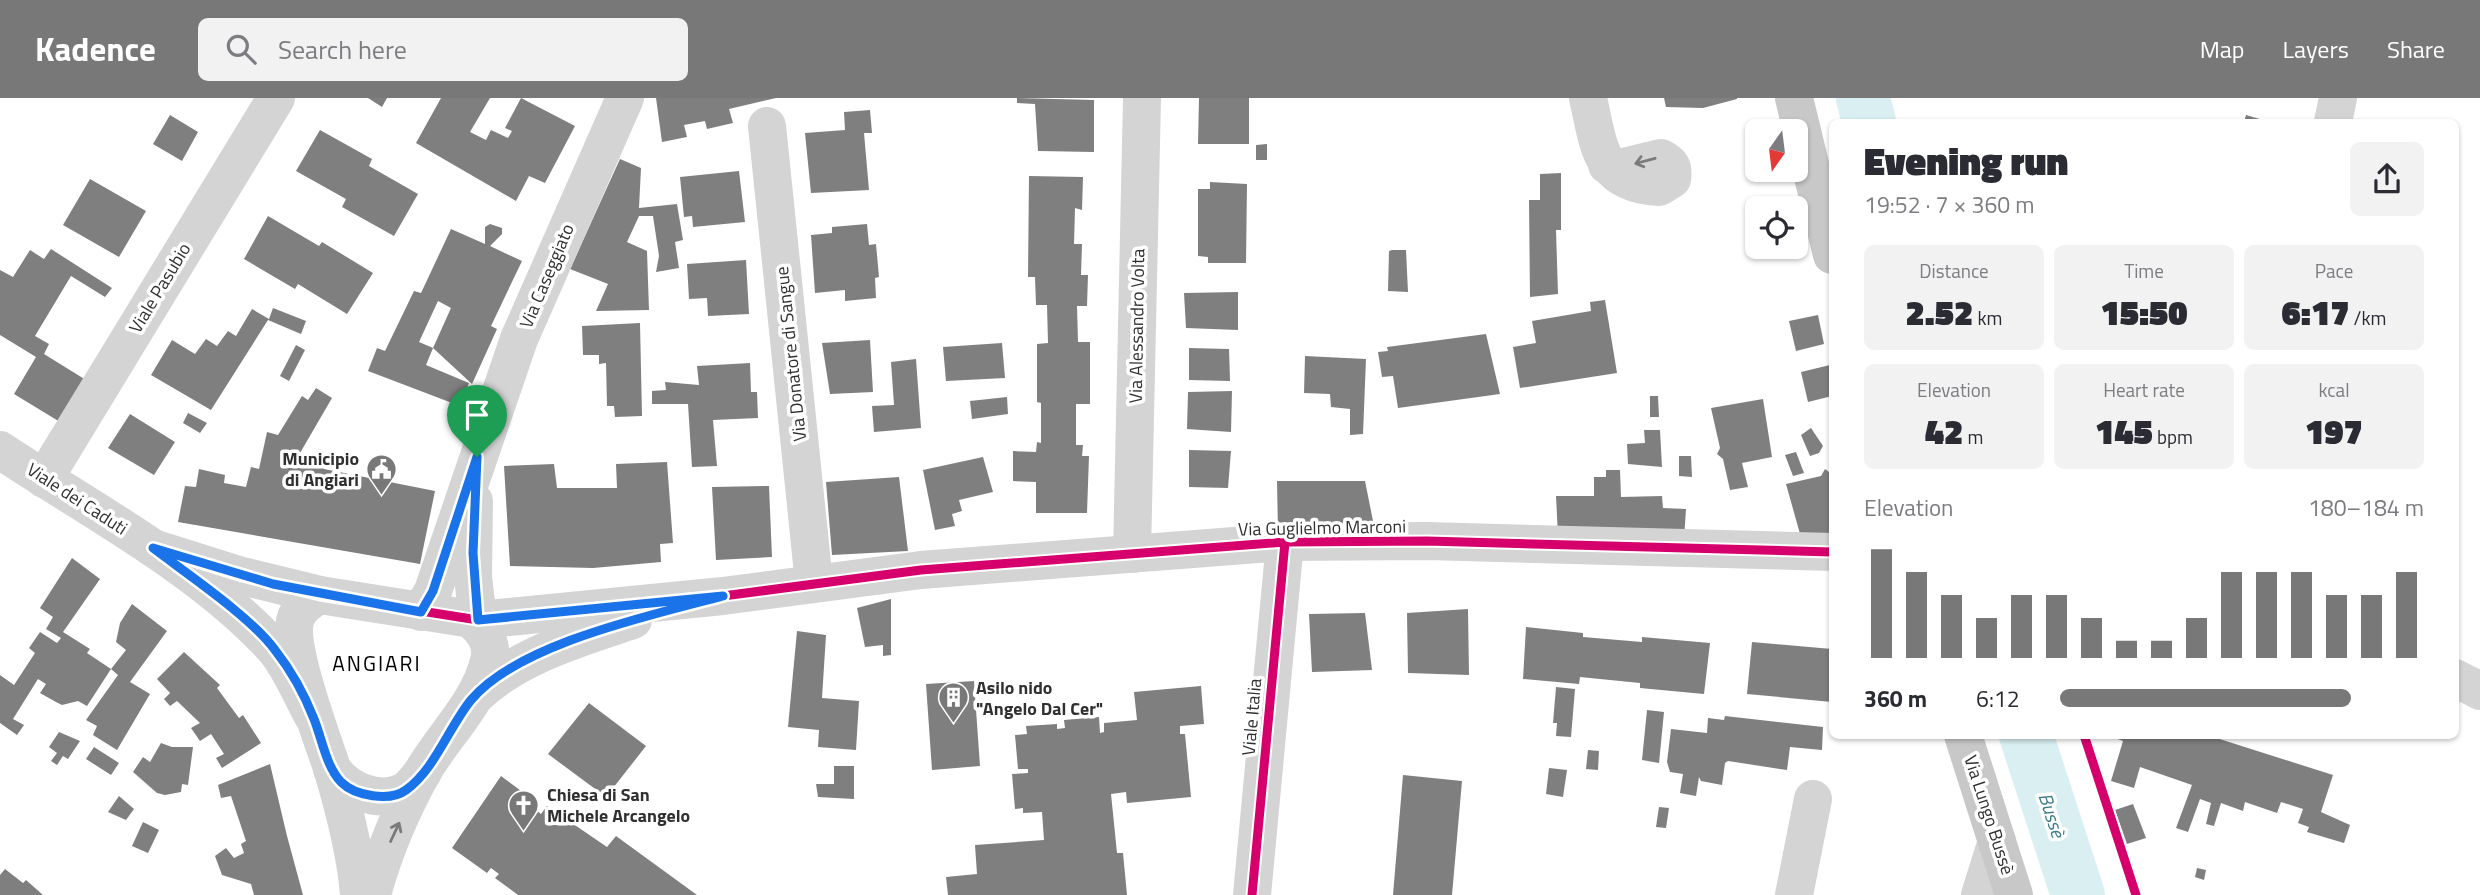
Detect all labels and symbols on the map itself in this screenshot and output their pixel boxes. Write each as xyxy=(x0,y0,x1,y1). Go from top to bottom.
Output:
north arrow xyxy=(1745,119,1808,182)
one-way arrow xyxy=(1635,155,1657,168)
street label: Via Caseggiato xyxy=(512,219,581,332)
street label: Viale Pasubio xyxy=(122,237,197,338)
street label: Via Alessandro Volta xyxy=(1122,248,1151,404)
street label: Via Donatore di Sangue xyxy=(768,265,813,443)
pin xyxy=(447,385,507,457)
place label: Municipio di Angiari xyxy=(282,445,359,493)
public building icon: Municipio di Angiari xyxy=(365,452,399,496)
street label: Viale dei Caduti xyxy=(22,456,133,541)
street label: Via Guglielmo Marconi xyxy=(1238,513,1406,542)
district label: ANGIARI xyxy=(332,647,422,679)
place label: Asilo nido "Angelo Dal Cer" xyxy=(976,674,1103,722)
street label: Viale Italia xyxy=(1235,677,1268,757)
building icon: Asilo nido "Angelo Dal Cer" xyxy=(936,681,970,725)
street label: Via Lungo Bussè xyxy=(1957,752,2022,878)
place label: Chiesa di San Michele Arcangelo xyxy=(547,781,690,829)
church icon: Chiesa di San Michele Arcangelo xyxy=(507,788,541,832)
water label: Bussè xyxy=(2032,789,2074,842)
one-way arrow xyxy=(388,822,402,843)

